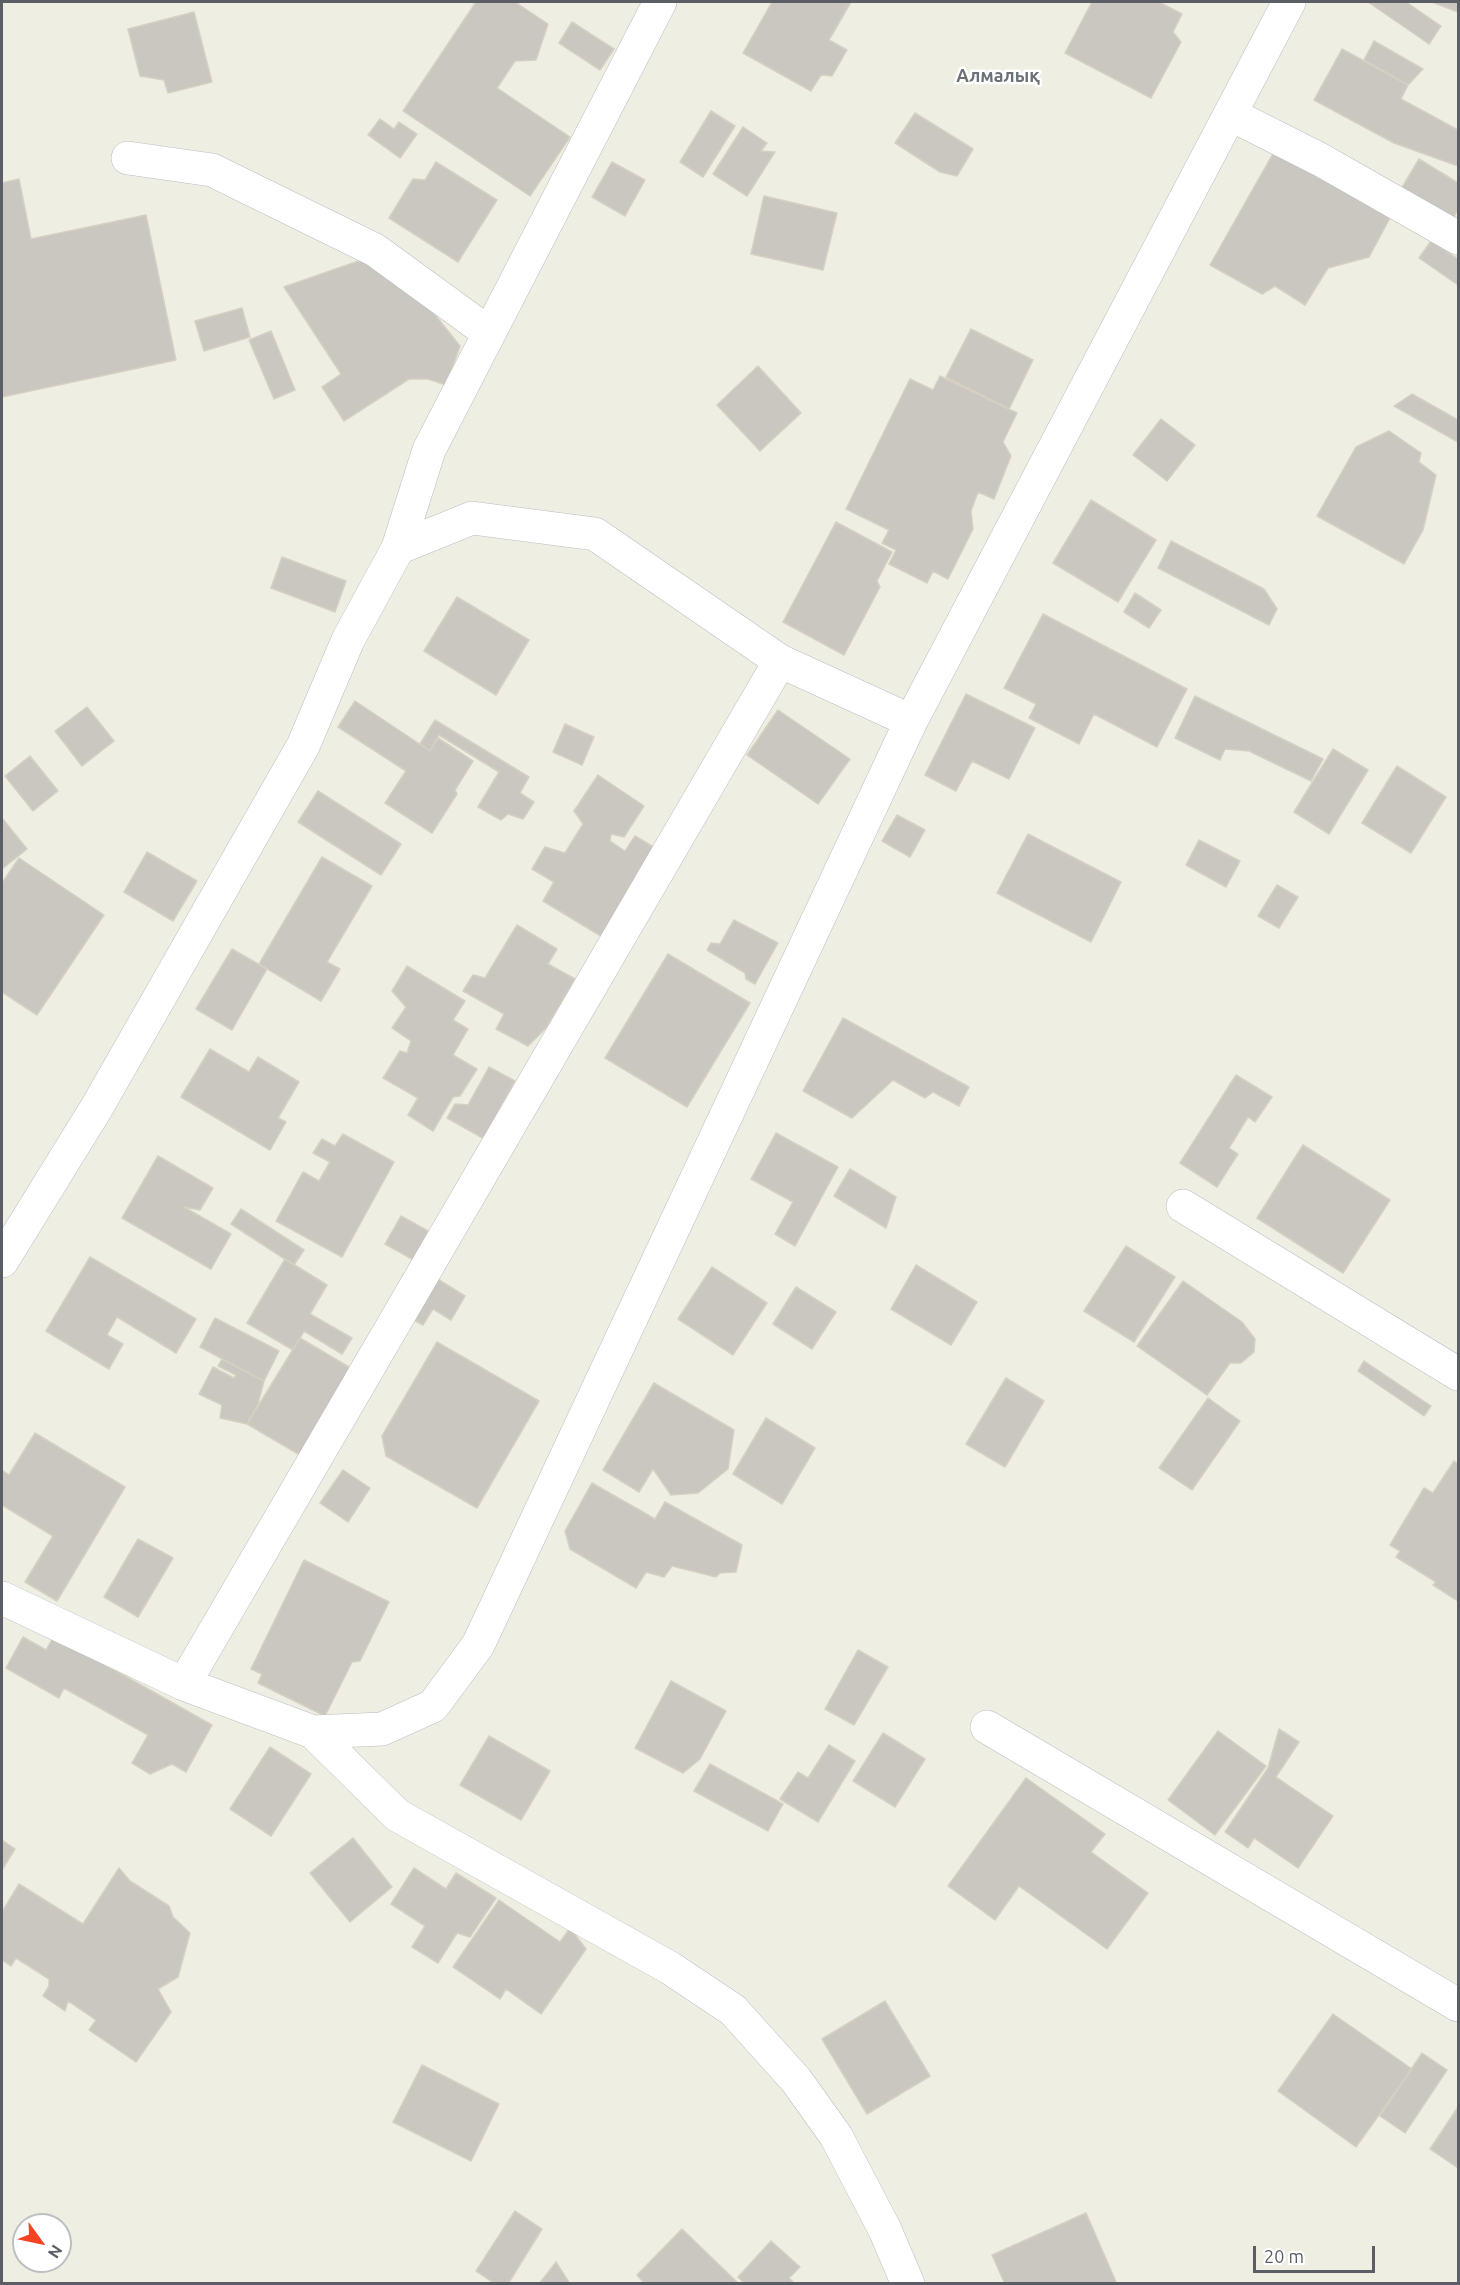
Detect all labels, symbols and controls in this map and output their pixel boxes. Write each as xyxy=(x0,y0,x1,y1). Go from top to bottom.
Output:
district label: Алмалық xyxy=(956,65,1040,87)
north arrow xyxy=(12,2213,72,2273)
scale bar xyxy=(1256,2234,1378,2272)
text: N xyxy=(45,2242,66,2262)
text: 20 m xyxy=(1264,2246,1304,2266)

